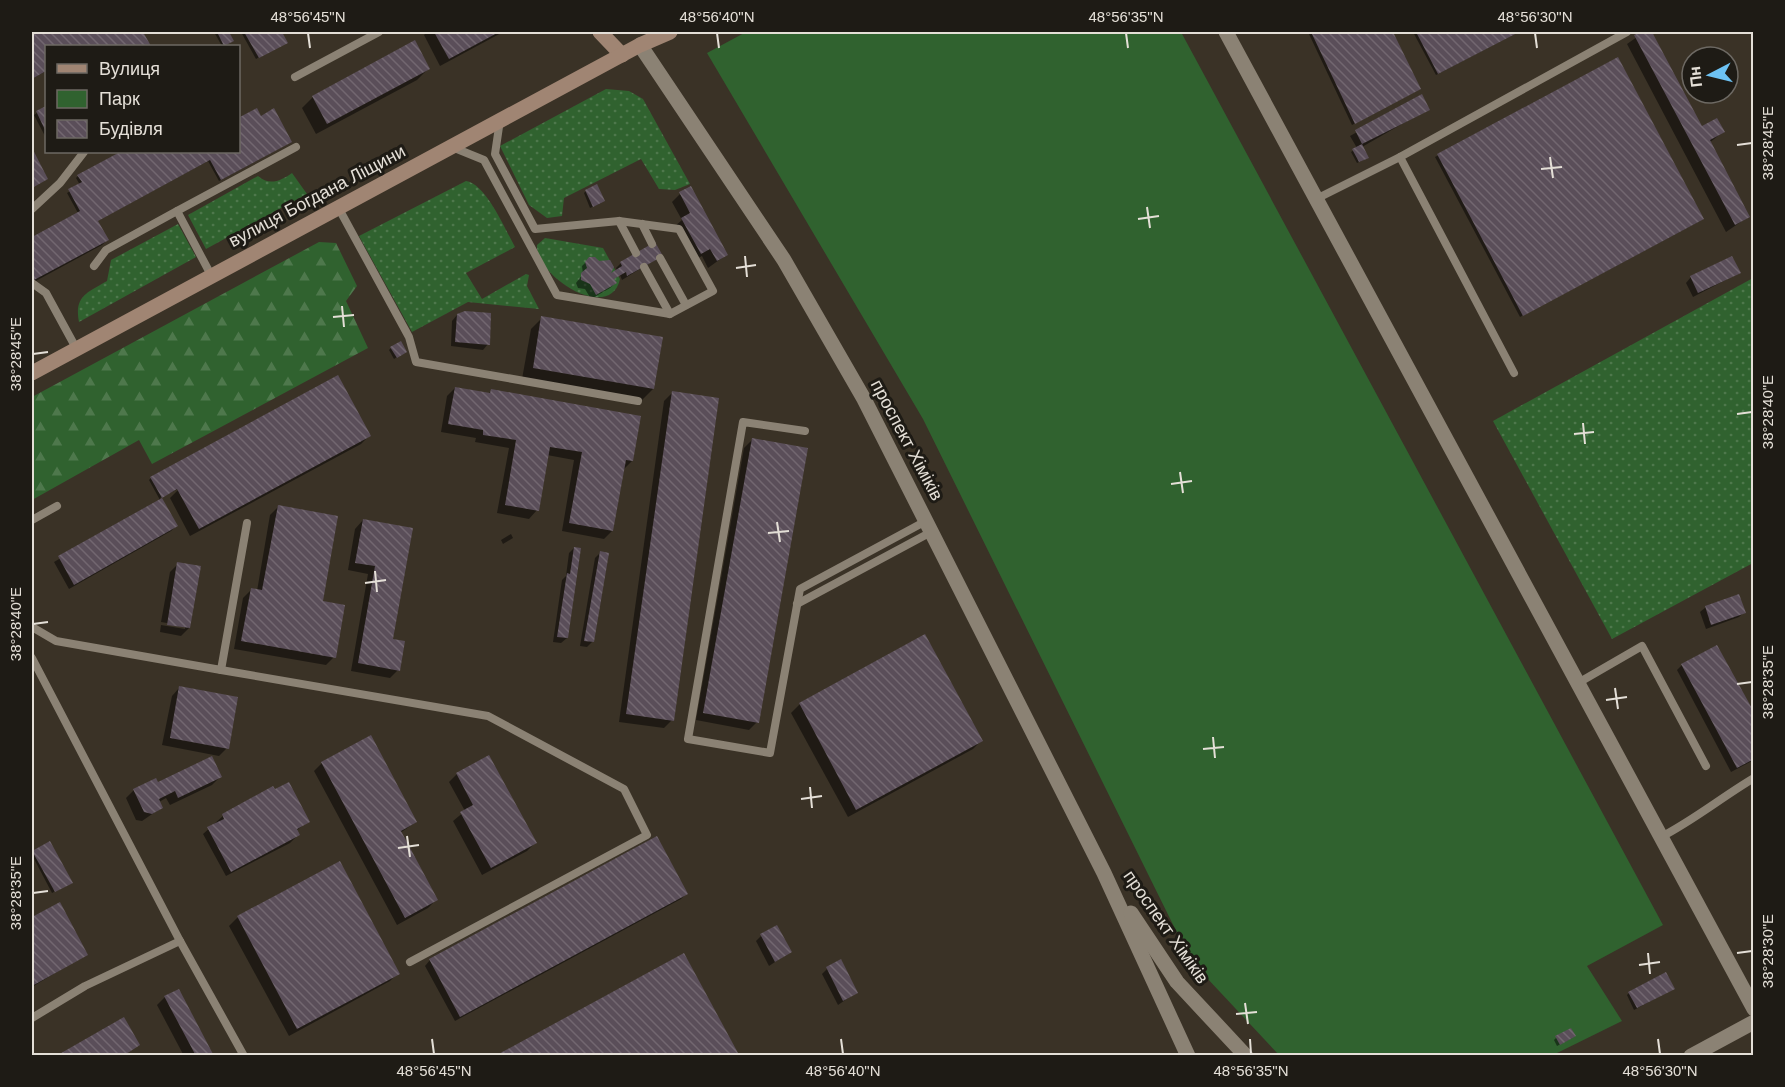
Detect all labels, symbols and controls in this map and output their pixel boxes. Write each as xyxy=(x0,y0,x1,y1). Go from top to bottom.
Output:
text: 48°56'45"N xyxy=(270,8,346,25)
text: 48°56'40"N xyxy=(679,8,755,25)
text: 48°56'35"N xyxy=(1088,8,1164,25)
text: 48°56'30"N xyxy=(1497,8,1573,25)
legend xyxy=(45,45,240,153)
north arrow xyxy=(1680,45,1740,105)
text: Вулиця xyxy=(99,59,160,79)
text: Пн xyxy=(1686,65,1705,88)
text: Парк xyxy=(99,89,140,109)
text: 38°28'45"E xyxy=(1759,106,1776,180)
text: Будівля xyxy=(99,119,163,139)
street label: вулиця Богдана Ліщини xyxy=(225,141,409,251)
text: 38°28'45"E xyxy=(7,317,24,391)
text: 38°28'40"E xyxy=(1759,375,1776,449)
street label: проспект Хіміків xyxy=(867,376,947,504)
text: 38°28'40"E xyxy=(7,587,24,661)
text: 38°28'35"E xyxy=(1759,645,1776,719)
text: 38°28'35"E xyxy=(7,856,24,930)
street label: проспект Хіміків xyxy=(1119,867,1213,987)
text: 38°28'30"E xyxy=(1759,914,1776,988)
text: 48°56'45"N xyxy=(396,1062,472,1079)
text: 48°56'40"N xyxy=(805,1062,881,1079)
text: 48°56'35"N xyxy=(1213,1062,1289,1079)
text: 48°56'30"N xyxy=(1622,1062,1698,1079)

